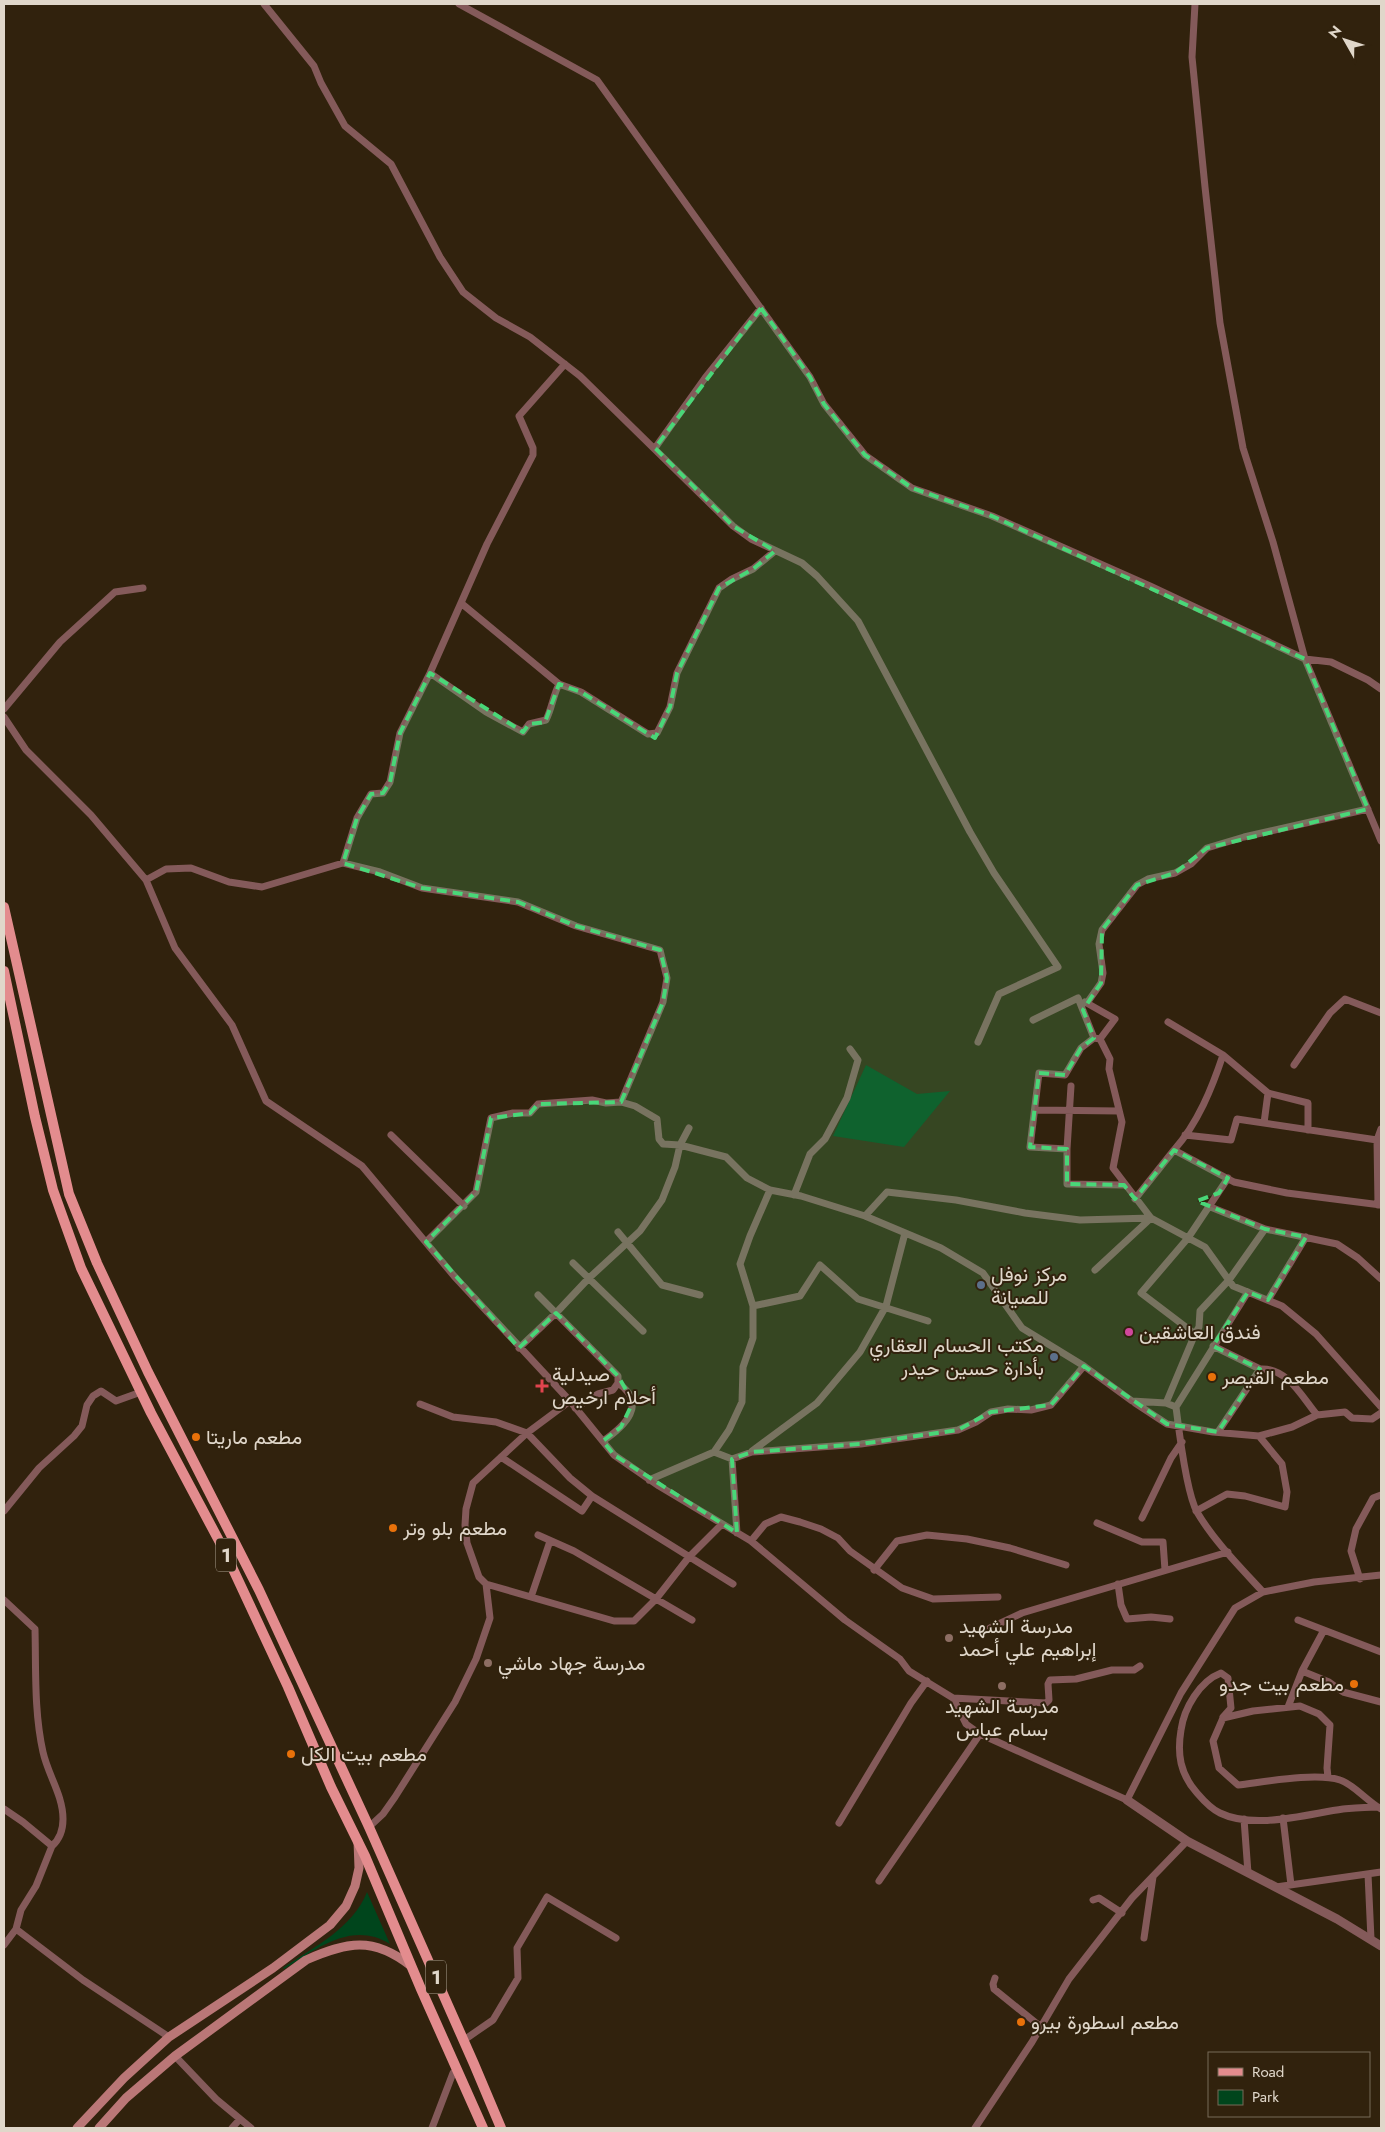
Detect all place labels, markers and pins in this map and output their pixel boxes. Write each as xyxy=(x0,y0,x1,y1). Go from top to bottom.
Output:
place label: مركز نوفل للصيانة xyxy=(991,1260,1067,1312)
marker: مركز نوفل للصيانة xyxy=(975,1279,987,1291)
place label: فندق العاشقين xyxy=(1139,1318,1261,1347)
marker: فندق العاشقين xyxy=(1123,1326,1135,1338)
place label: مكتب الحسام العقاري بأدارة حسين حيدر xyxy=(869,1331,1044,1383)
marker: مكتب الحسام العقاري بأدارة حسين حيدر xyxy=(1048,1351,1060,1363)
place label: صيدلية أحلام ارخيص xyxy=(552,1360,656,1412)
place label: مطعم القيصر xyxy=(1221,1363,1329,1392)
marker: مطعم القيصر xyxy=(1206,1371,1218,1383)
marker: صيدلية أحلام ارخيص xyxy=(536,1380,548,1392)
place label: مطعم ماريتا xyxy=(206,1423,302,1452)
marker: مطعم ماريتا xyxy=(190,1431,202,1443)
place label: مطعم بلو وتر xyxy=(402,1514,507,1543)
marker: مطعم بلو وتر xyxy=(387,1522,399,1534)
place label: مدرسة الشهيد إبراهيم علي أحمد xyxy=(959,1612,1097,1666)
marker: مدرسة الشهيد إبراهيم علي أحمد xyxy=(943,1632,955,1644)
place label: مدرسة جهاد ماشي xyxy=(498,1649,646,1680)
marker: مدرسة جهاد ماشي xyxy=(482,1657,494,1669)
place label: مطعم بيت جدو xyxy=(1219,1670,1344,1699)
marker: مطعم بيت جدو xyxy=(1348,1678,1360,1690)
marker: مدرسة الشهيد بسام عباس xyxy=(996,1680,1008,1692)
place label: مدرسة الشهيد بسام عباس xyxy=(945,1692,1059,1744)
place label: مطعم بيت الكل xyxy=(301,1740,427,1769)
marker: مطعم بيت الكل xyxy=(285,1748,297,1760)
place label: مطعم اسطورة بيرو xyxy=(1031,2008,1179,2037)
marker: مطعم اسطورة بيرو xyxy=(1015,2016,1027,2028)

